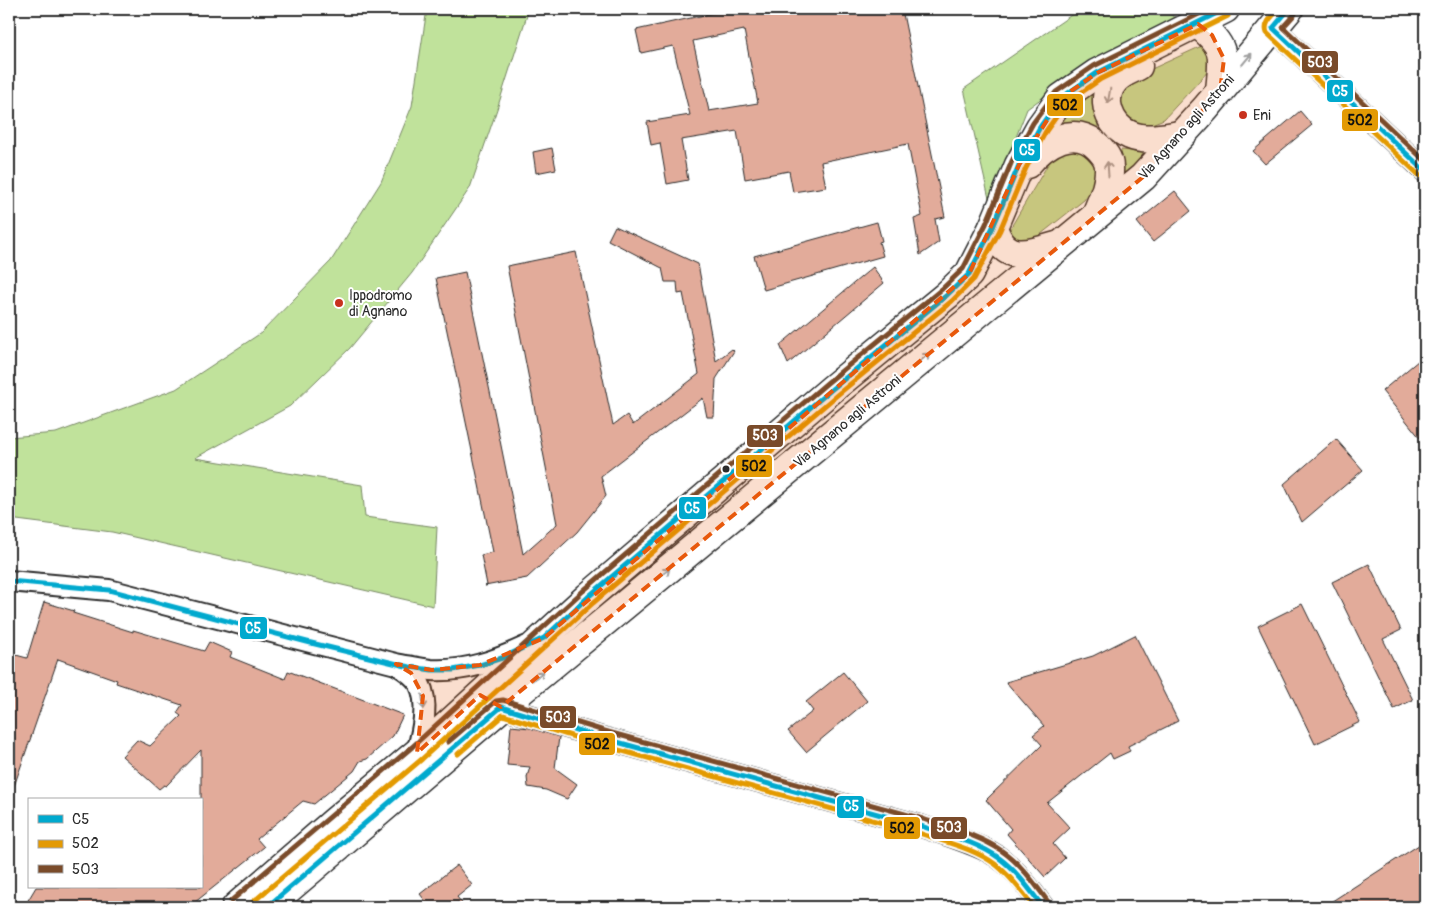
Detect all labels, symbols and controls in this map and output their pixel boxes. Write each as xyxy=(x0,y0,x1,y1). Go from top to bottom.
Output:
line badge: 503 xyxy=(1301,50,1339,74)
one-way arrow xyxy=(1241,52,1253,65)
text: 503 xyxy=(1308,54,1333,71)
street label: Via Agnano agli Astroni xyxy=(1135,71,1238,183)
line badge: C5 xyxy=(1326,79,1354,103)
text: C5 xyxy=(1332,83,1349,100)
one-way arrow xyxy=(1104,87,1114,103)
line badge: 502 xyxy=(1046,93,1084,117)
text: 502 xyxy=(1053,97,1078,114)
place label: Eni xyxy=(1253,107,1271,124)
line badge: 502 xyxy=(1341,108,1379,132)
marker: Eni xyxy=(1237,109,1249,121)
text: 502 xyxy=(1348,112,1373,129)
line badge: C5 xyxy=(1013,138,1041,162)
text: C5 xyxy=(1019,142,1036,159)
one-way arrow xyxy=(1103,161,1112,177)
place label: Ippodromo di Agnano xyxy=(349,287,413,320)
marker: Ippodromo di Agnano xyxy=(333,297,345,309)
one-way arrow xyxy=(917,352,930,363)
street label: Via Agnano agli Astroni xyxy=(790,371,905,471)
line badge: 503 xyxy=(746,424,784,448)
text: 503 xyxy=(753,427,778,444)
line badge: 502 xyxy=(735,454,773,478)
text: 502 xyxy=(742,458,767,475)
unlabelled marker xyxy=(721,464,731,474)
line badge: C5 xyxy=(678,496,707,520)
text: C5 xyxy=(684,500,701,517)
one-way arrow xyxy=(657,567,670,578)
line badge: C5 xyxy=(239,616,268,640)
text: C5 xyxy=(245,620,262,637)
one-way arrow xyxy=(532,670,545,682)
one-way arrow xyxy=(418,693,428,709)
line badge: 503 xyxy=(539,705,577,729)
text: 503 xyxy=(546,709,571,726)
line badge: 502 xyxy=(578,732,616,756)
text: 502 xyxy=(585,736,610,753)
line badge: C5 xyxy=(836,795,865,819)
legend xyxy=(28,798,202,888)
text: C5 xyxy=(843,798,860,815)
text: C5 xyxy=(72,810,89,829)
line badge: 502 xyxy=(883,816,921,840)
line badge: 503 xyxy=(930,816,968,840)
text: 503 xyxy=(937,819,962,836)
text: 502 xyxy=(890,820,915,837)
text: 502 xyxy=(72,834,99,853)
text: 503 xyxy=(72,860,99,879)

